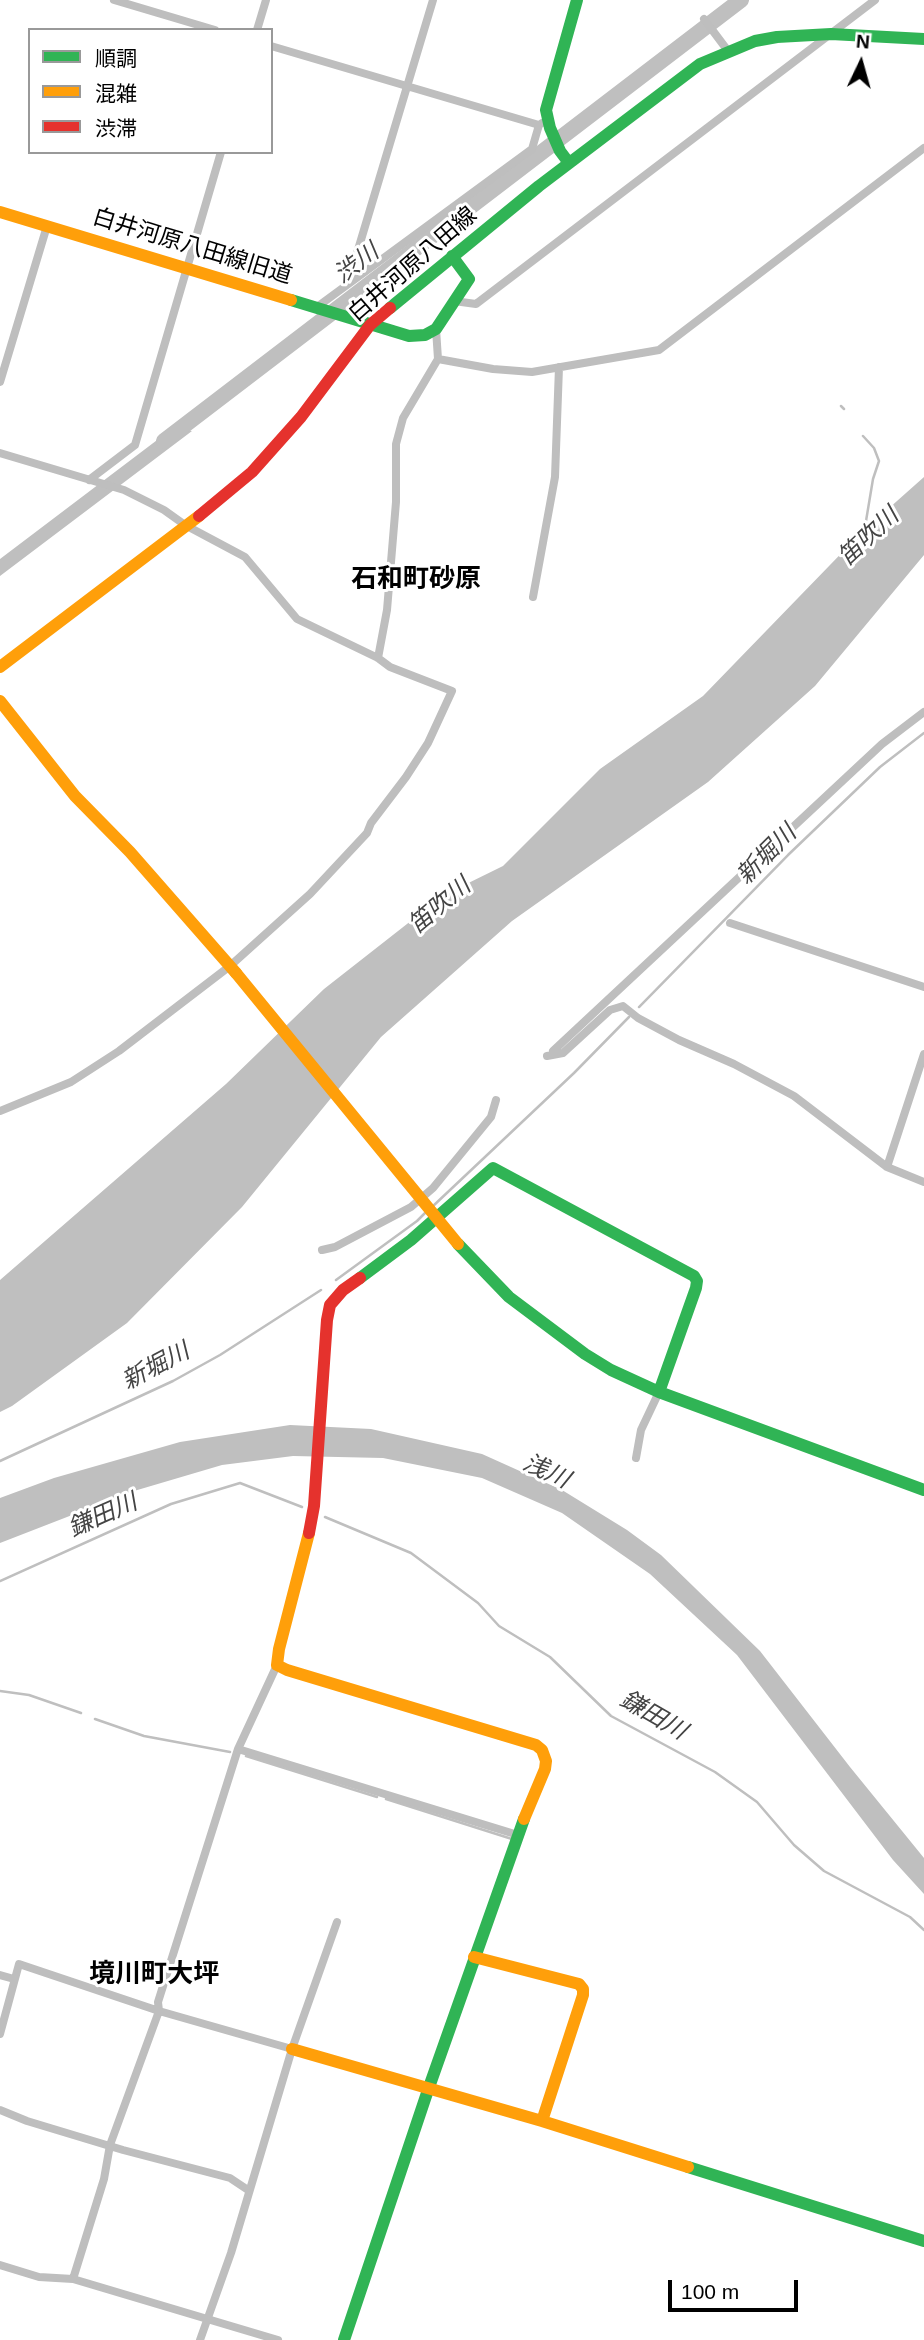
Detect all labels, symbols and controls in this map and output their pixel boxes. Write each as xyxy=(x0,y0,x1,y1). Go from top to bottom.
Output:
legend xyxy=(28,28,273,154)
north arrow xyxy=(826,28,896,98)
text: N xyxy=(855,31,871,53)
text: 順調 xyxy=(95,47,137,70)
text: 混雑 xyxy=(95,82,137,105)
text: 渋滞 xyxy=(95,117,137,140)
street label: 白井河原八田線 xyxy=(343,202,483,328)
street label: 白井河原八田線旧道 xyxy=(89,204,295,290)
water label: 渋川 xyxy=(329,238,385,290)
water label: 笛吹川 xyxy=(833,502,905,572)
district label: 石和町砂原 xyxy=(351,564,481,596)
water label: 新堀川 xyxy=(731,819,803,891)
water label: 笛吹川 xyxy=(403,872,477,940)
water label: 新堀川 xyxy=(117,1337,195,1397)
water label: 浅川 xyxy=(518,1449,574,1495)
water label: 鎌田川 xyxy=(64,1488,142,1544)
water label: 鎌田川 xyxy=(615,1686,691,1746)
district label: 境川町大坪 xyxy=(89,1959,219,1991)
scale bar xyxy=(672,2266,802,2310)
text: 100 m xyxy=(681,2280,739,2303)

